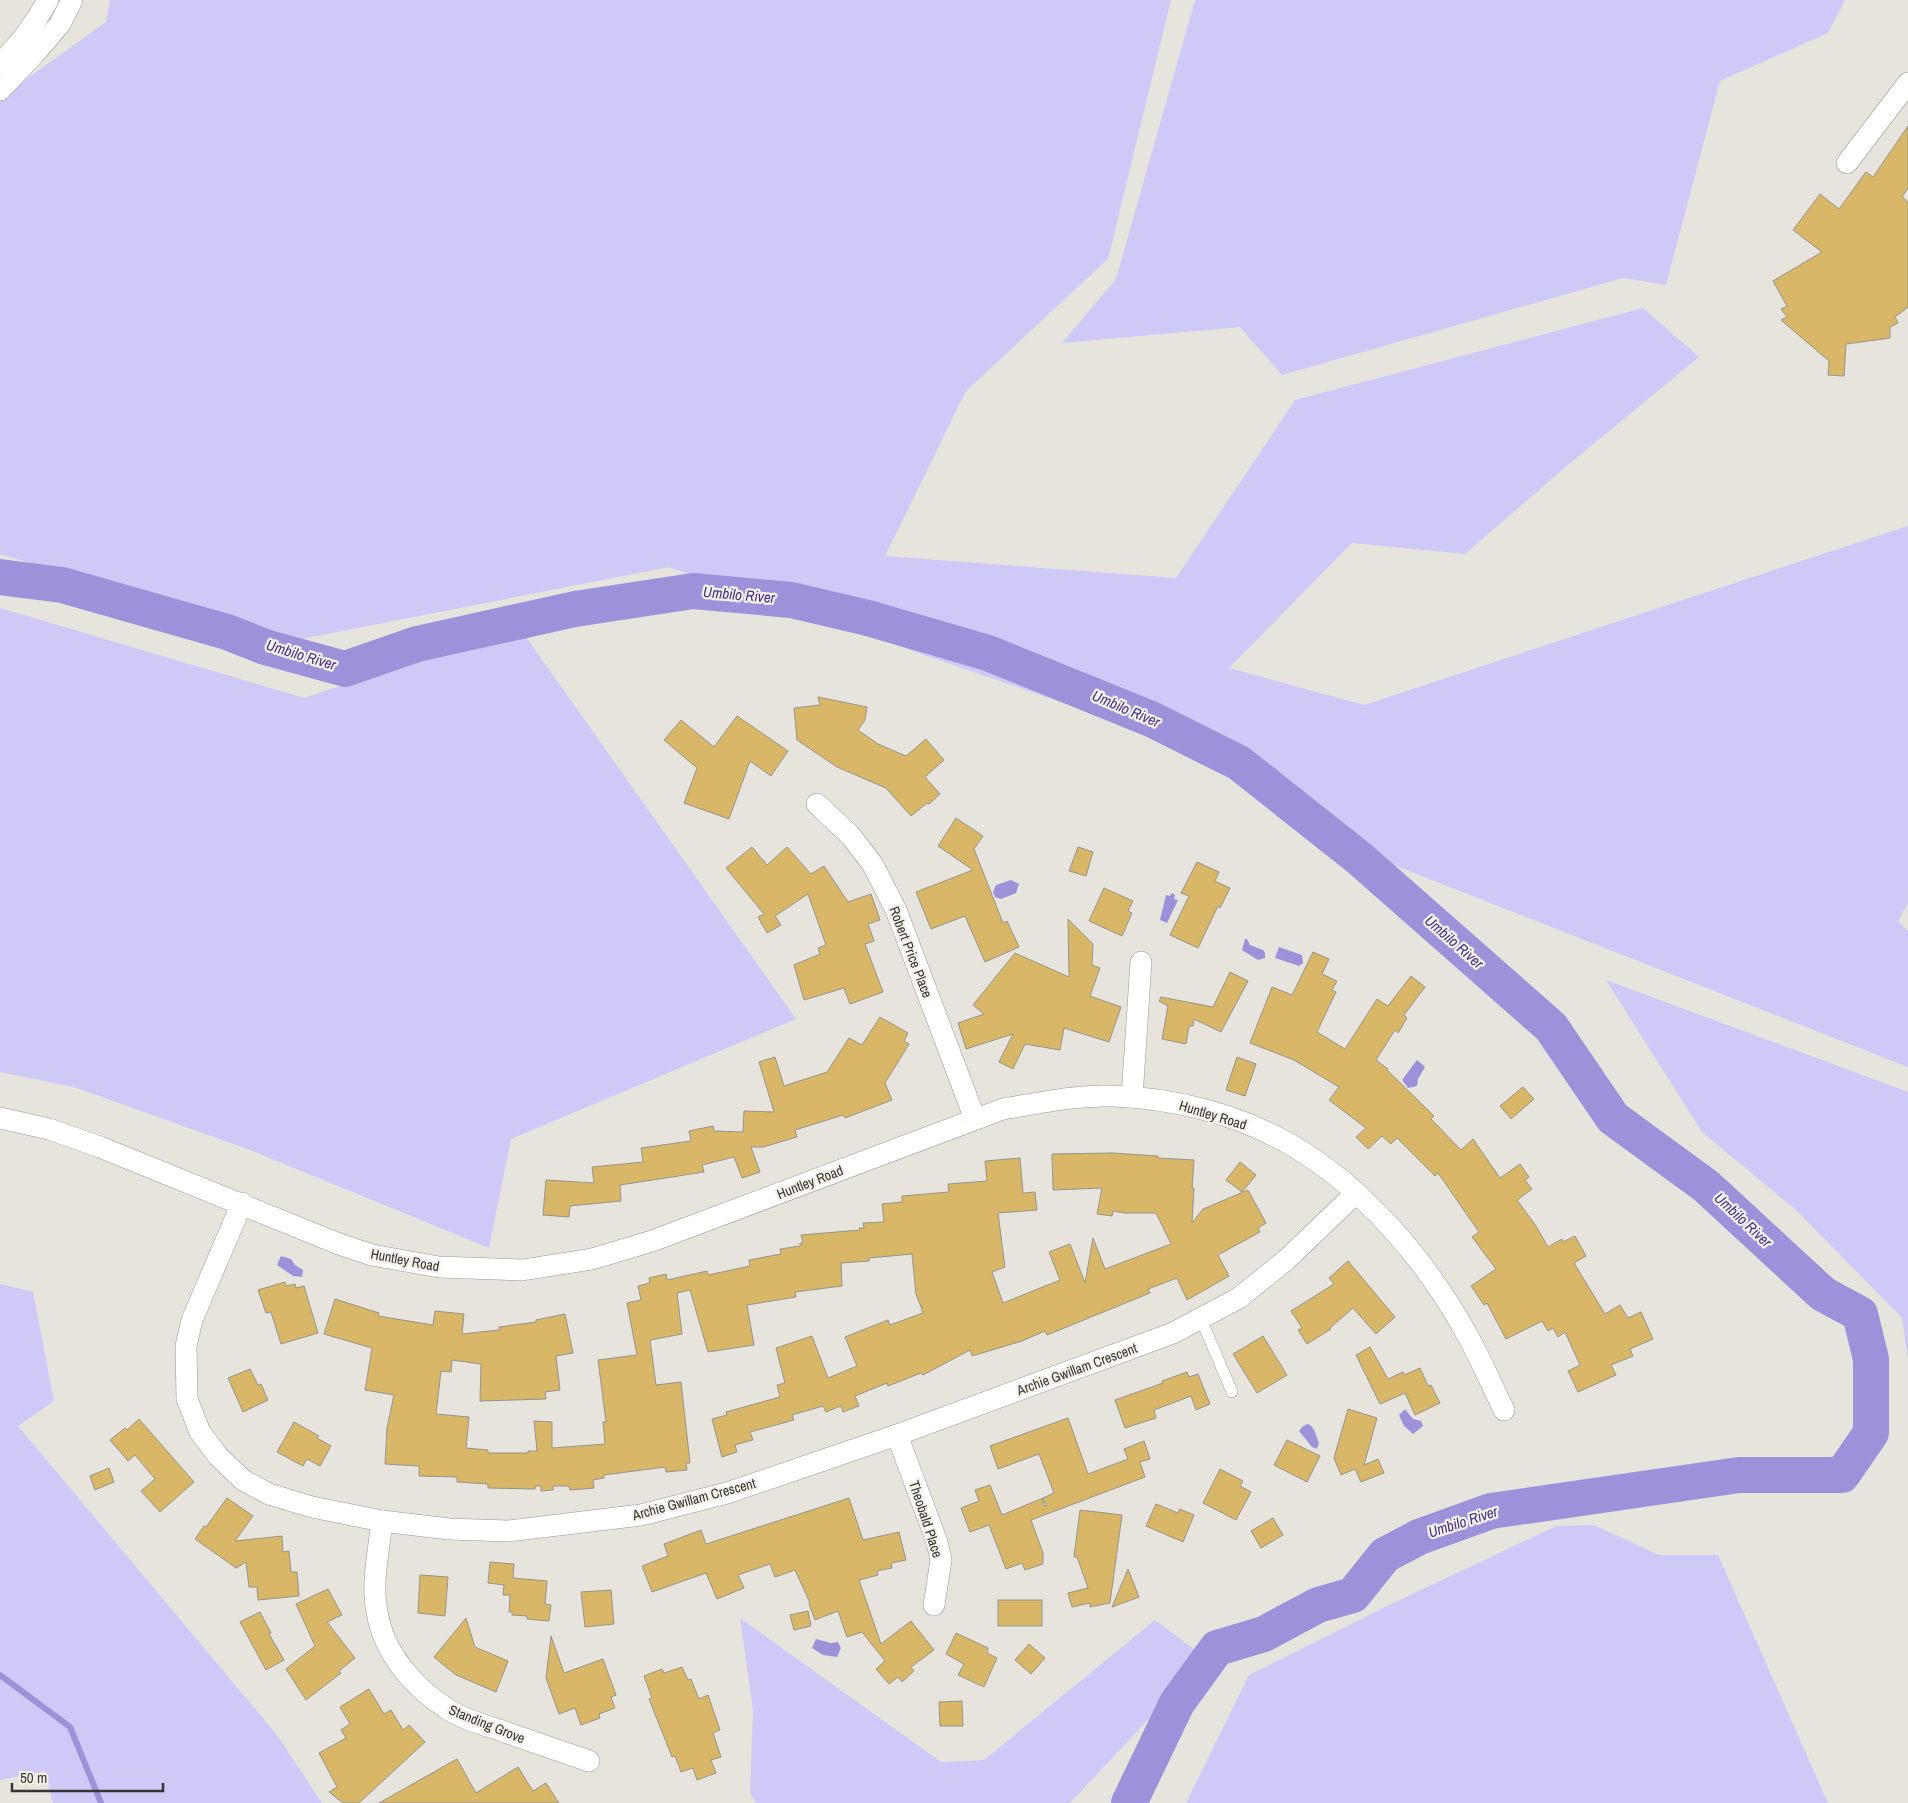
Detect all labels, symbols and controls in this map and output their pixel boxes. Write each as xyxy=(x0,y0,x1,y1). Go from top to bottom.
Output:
water label: Umbilo River xyxy=(702,581,777,608)
water label: Umbilo River xyxy=(264,634,339,675)
water label: Umbilo River xyxy=(1089,685,1164,733)
street label: Robert Price Place xyxy=(885,904,937,1000)
water label: Umbilo River xyxy=(1420,910,1489,974)
street label: Huntley Road xyxy=(1177,1096,1249,1134)
street label: Huntley Road xyxy=(774,1161,846,1203)
water label: Umbilo River xyxy=(1710,1187,1777,1252)
street label: Huntley Road xyxy=(369,1245,441,1275)
street label: Archie Gwillam Crescent xyxy=(1013,1339,1140,1400)
street label: Archie Gwillam Crescent xyxy=(629,1474,758,1524)
street label: Theobald Place xyxy=(905,1478,947,1560)
water label: Umbilo River xyxy=(1425,1500,1501,1543)
street label: Standing Grove xyxy=(446,1701,528,1747)
scale bar xyxy=(12,1760,164,1792)
text: 50 m xyxy=(20,1767,47,1788)

